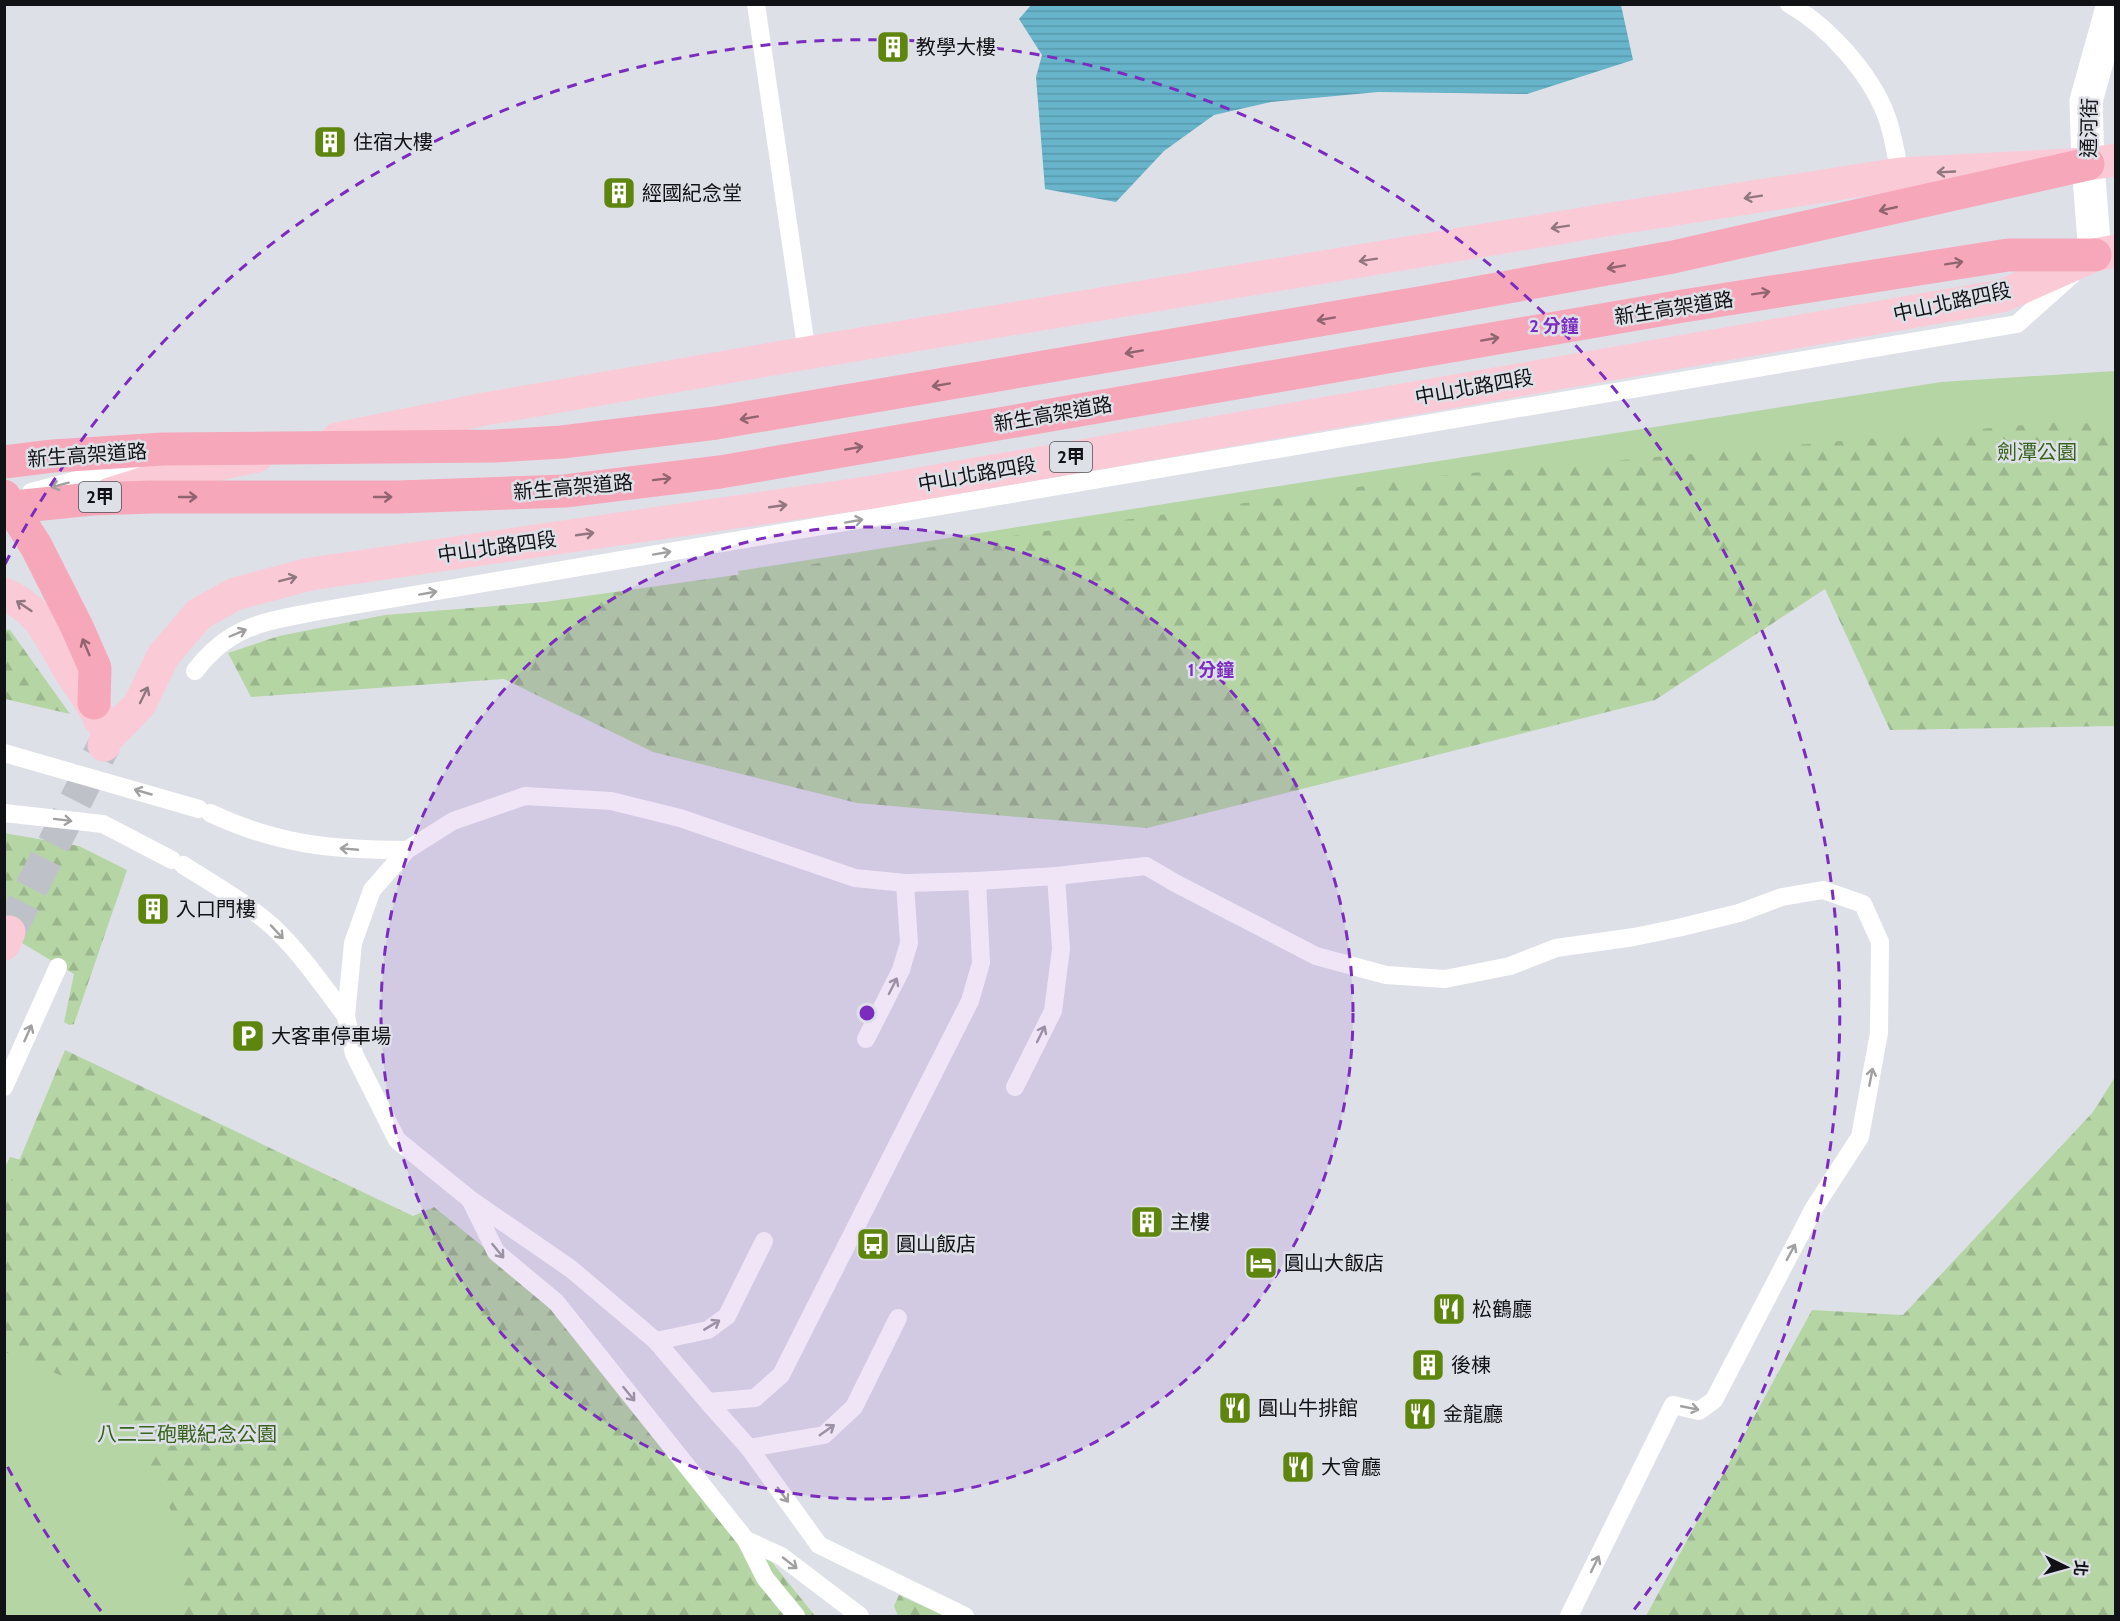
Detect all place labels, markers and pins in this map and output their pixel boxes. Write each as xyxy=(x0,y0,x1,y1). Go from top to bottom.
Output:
building icon: 教學大樓 xyxy=(875,29,911,65)
place label: 教學大樓 xyxy=(916,35,996,59)
building icon: 住宿大樓 xyxy=(312,124,348,160)
place label: 住宿大樓 xyxy=(353,130,433,154)
building icon: 經國紀念堂 xyxy=(601,175,637,211)
place label: 經國紀念堂 xyxy=(642,181,742,205)
building icon: 入口門樓 xyxy=(135,891,171,927)
place label: 入口門樓 xyxy=(176,897,256,921)
centre of rings xyxy=(857,1003,877,1023)
parking icon: 大客車停車場 xyxy=(230,1018,266,1054)
place label: 大客車停車場 xyxy=(271,1024,391,1048)
building icon: 主樓 xyxy=(1129,1204,1165,1240)
place label: 主樓 xyxy=(1170,1210,1210,1234)
bus stop icon: 圓山飯店 xyxy=(855,1226,891,1262)
place label: 圓山飯店 xyxy=(896,1232,976,1256)
hotel icon: 圓山大飯店 xyxy=(1243,1245,1279,1281)
place label: 圓山大飯店 xyxy=(1284,1251,1384,1275)
restaurant icon: 松鶴廳 xyxy=(1431,1291,1467,1327)
place label: 松鶴廳 xyxy=(1472,1297,1532,1321)
building icon: 後棟 xyxy=(1410,1347,1446,1383)
place label: 後棟 xyxy=(1451,1353,1491,1377)
restaurant icon: 圓山牛排館 xyxy=(1217,1390,1253,1426)
place label: 圓山牛排館 xyxy=(1258,1396,1358,1420)
restaurant icon: 金龍廳 xyxy=(1402,1396,1438,1432)
place label: 金龍廳 xyxy=(1443,1402,1503,1426)
restaurant icon: 大會廳 xyxy=(1280,1449,1316,1485)
place label: 大會廳 xyxy=(1321,1455,1381,1479)

